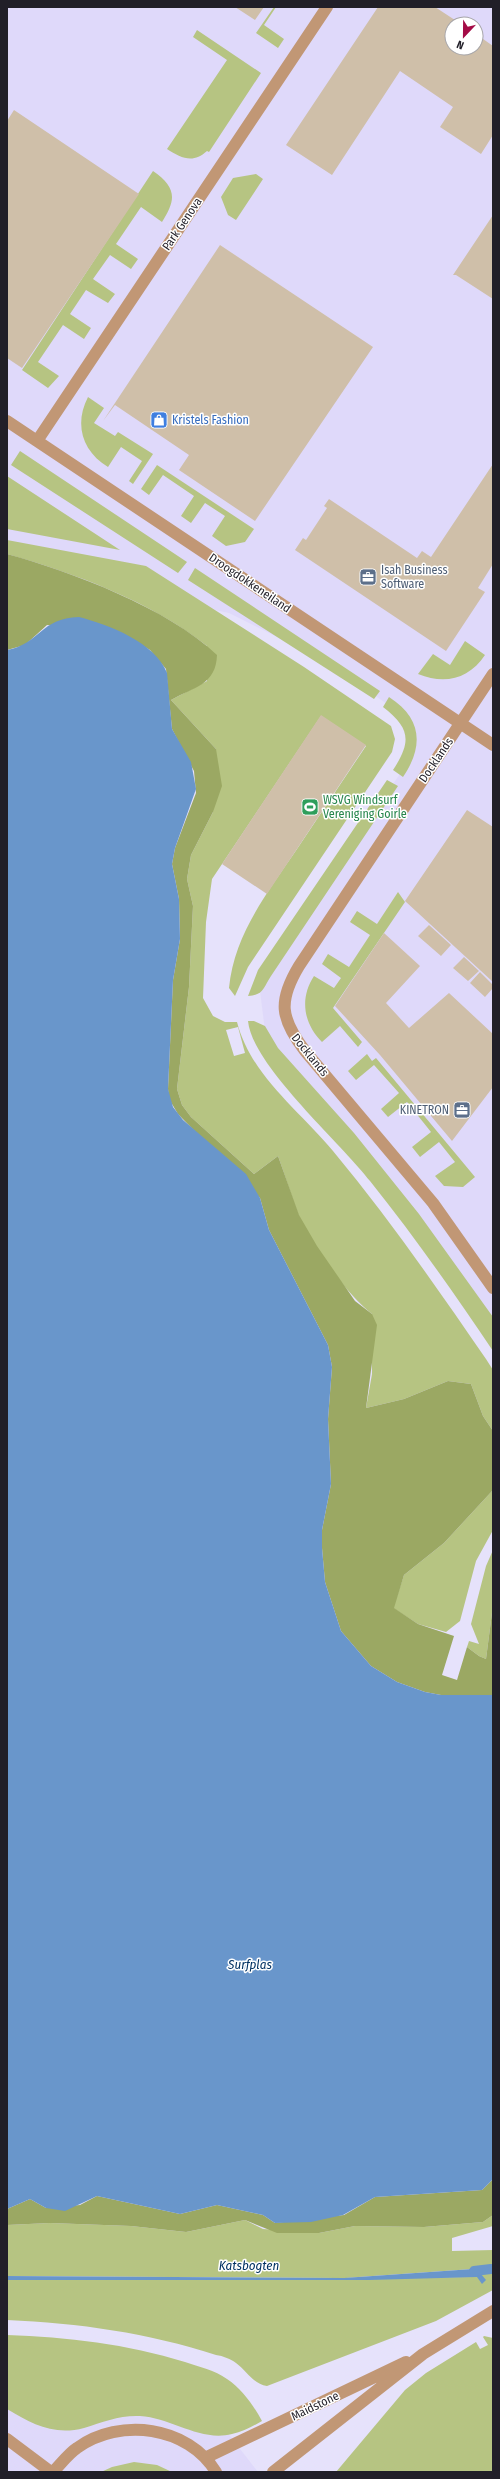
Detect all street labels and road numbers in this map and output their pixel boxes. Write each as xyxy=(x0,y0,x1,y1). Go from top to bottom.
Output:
street label: Park Genova xyxy=(159,195,205,253)
street label: Droogdokkeneiland xyxy=(206,550,294,616)
street label: Docklands xyxy=(416,735,456,785)
street label: Docklands xyxy=(289,1031,331,1079)
street label: Maidstone xyxy=(289,2388,341,2424)

